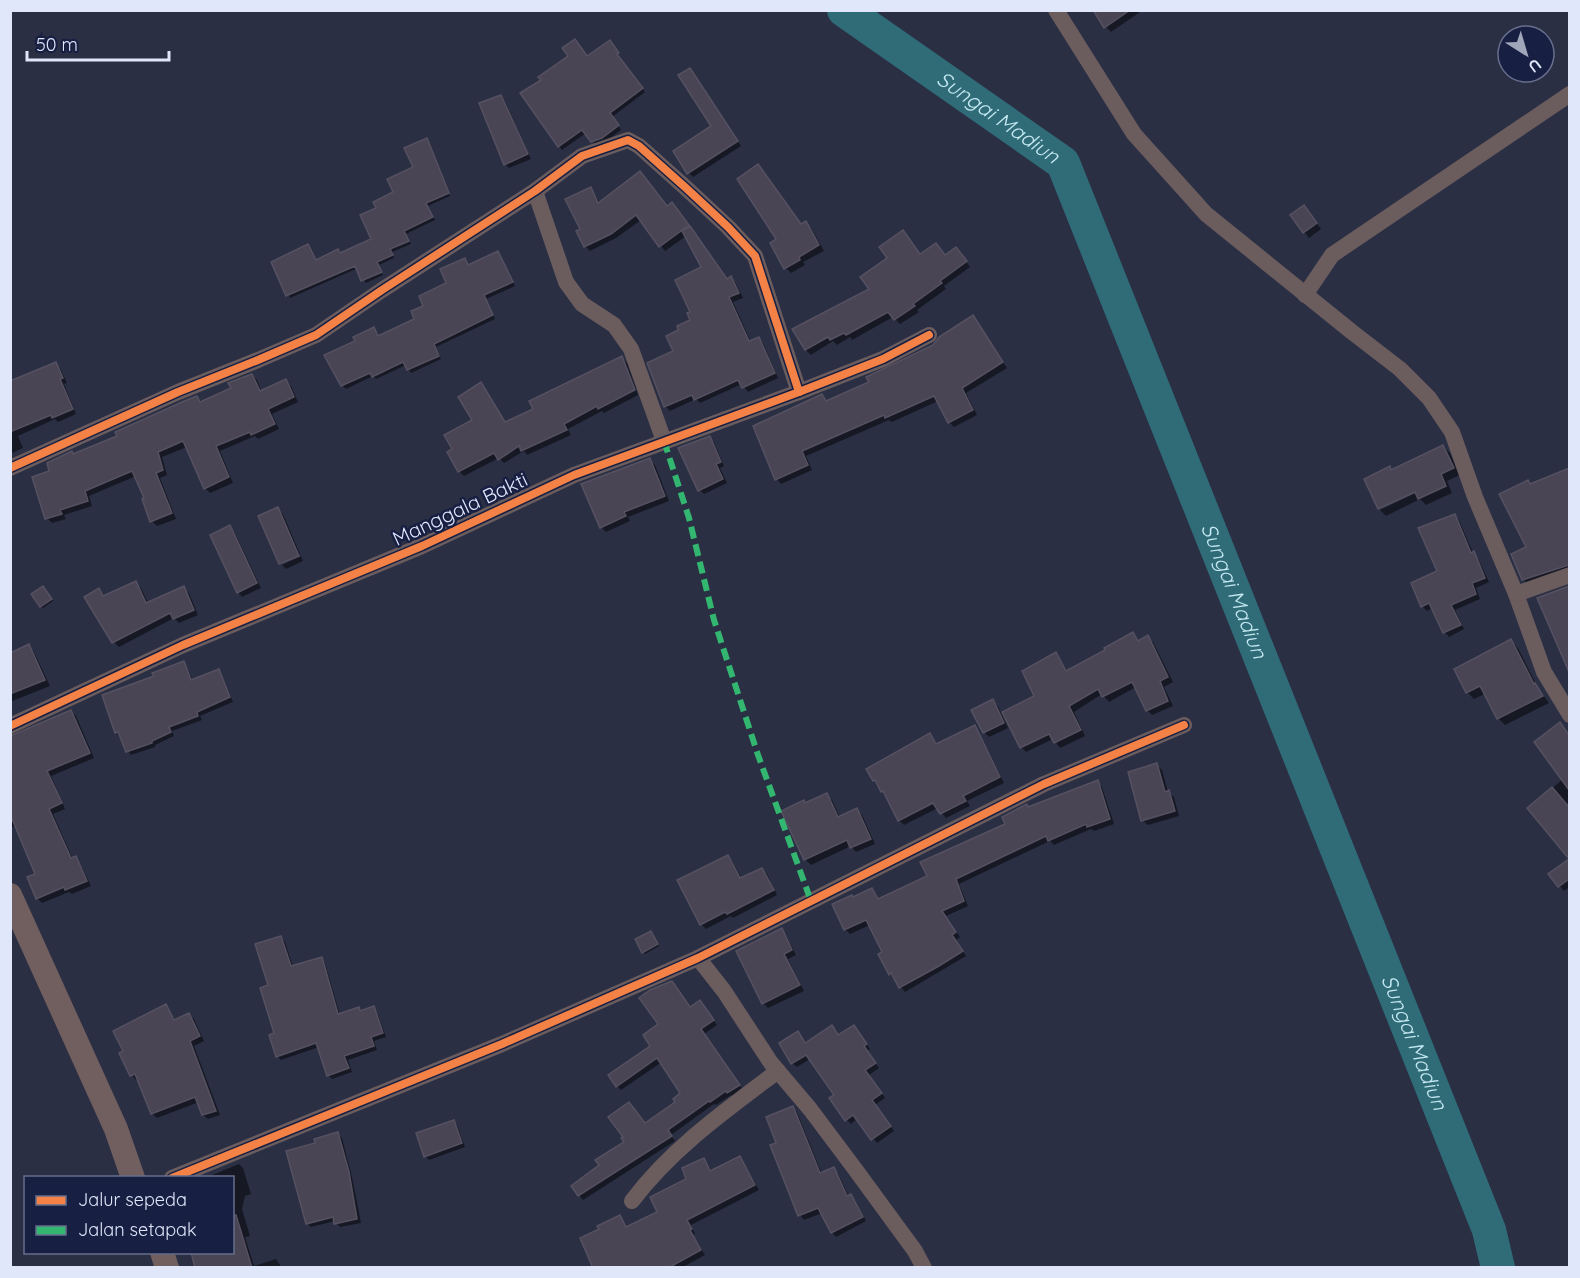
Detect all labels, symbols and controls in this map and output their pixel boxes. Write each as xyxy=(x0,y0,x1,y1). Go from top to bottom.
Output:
scale bar xyxy=(27,24,170,62)
north arrow xyxy=(1496,24,1556,84)
text: 50 m xyxy=(36,33,78,56)
text: U xyxy=(1525,55,1546,77)
water label: Sungai Madiun xyxy=(933,65,1066,169)
street label: Manggala Bakti xyxy=(388,466,531,551)
water label: Sungai Madiun xyxy=(1196,519,1274,663)
water label: Sungai Madiun xyxy=(1376,971,1454,1114)
legend xyxy=(24,1176,234,1254)
text: Jalur sepeda xyxy=(78,1188,187,1211)
text: Jalan setapak xyxy=(78,1218,197,1241)

